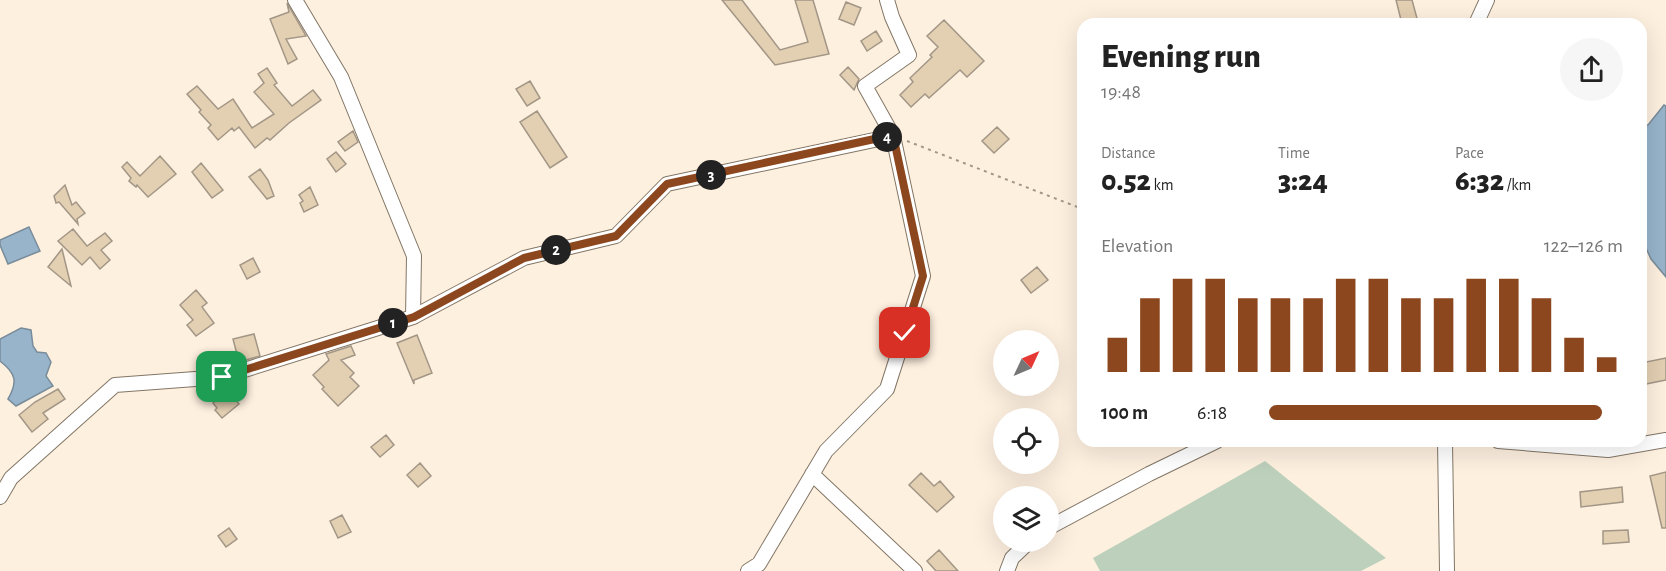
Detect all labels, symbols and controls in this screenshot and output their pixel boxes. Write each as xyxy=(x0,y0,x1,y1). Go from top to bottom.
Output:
button: share xyxy=(1560,38,1623,101)
text: Evening run xyxy=(1101,41,1261,74)
text: 19:48 xyxy=(1101,82,1141,102)
pin: 4 xyxy=(872,122,902,152)
text: 4 xyxy=(883,129,891,145)
text: Distance xyxy=(1101,145,1155,161)
text: Time xyxy=(1278,145,1310,161)
text: Pace xyxy=(1455,145,1484,161)
pin: 3 xyxy=(696,160,726,190)
text: 0.52 xyxy=(1101,166,1151,196)
text: 3:24 xyxy=(1278,166,1328,196)
text: 6:32 xyxy=(1455,166,1504,196)
text: 3 xyxy=(708,167,714,183)
text: km xyxy=(1151,177,1174,193)
text: /km xyxy=(1504,177,1531,193)
pin: 2 xyxy=(541,235,571,265)
text: Elevation xyxy=(1101,236,1173,256)
text: 122–126 m xyxy=(1544,236,1623,256)
text: 2 xyxy=(552,242,560,258)
pin xyxy=(879,307,930,358)
pin: 1 xyxy=(378,308,408,338)
text: 1 xyxy=(390,315,396,331)
icon: check xyxy=(888,316,921,349)
north arrow xyxy=(993,330,1059,396)
map controls xyxy=(993,330,1059,552)
pin xyxy=(196,351,247,402)
icon: arrive xyxy=(205,360,238,393)
text: 100 m xyxy=(1101,403,1148,423)
text: 6:18 xyxy=(1197,403,1227,423)
button: locate xyxy=(993,408,1059,474)
button: layers xyxy=(993,486,1059,552)

